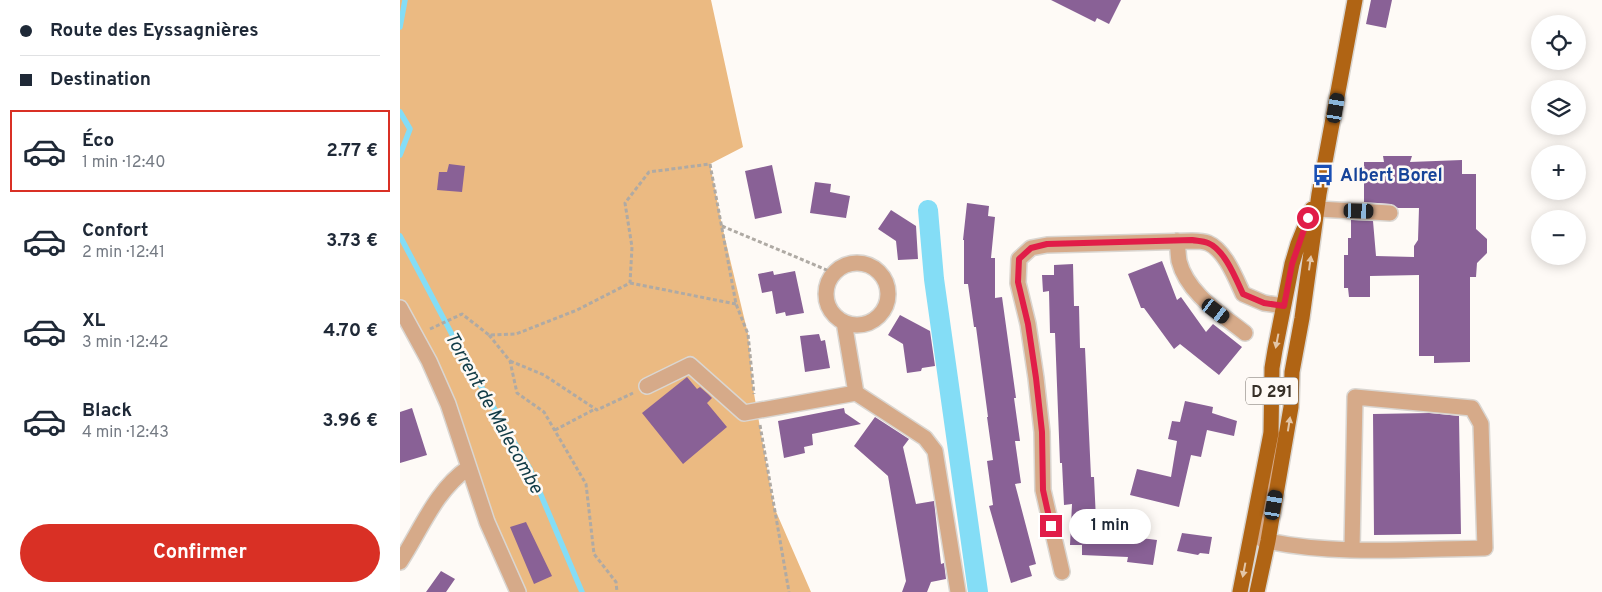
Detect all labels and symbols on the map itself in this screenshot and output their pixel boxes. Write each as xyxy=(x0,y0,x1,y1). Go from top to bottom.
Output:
car xyxy=(1326,92,1345,124)
bus stop icon: Albert Borel xyxy=(1310,162,1336,188)
place label: Albert Borel xyxy=(1340,165,1443,188)
car xyxy=(1343,203,1374,219)
route start xyxy=(1297,207,1319,229)
one-way arrow xyxy=(1306,255,1314,271)
car xyxy=(1199,296,1232,326)
water label: Torrent de Malecombe xyxy=(439,328,548,498)
one-way arrow xyxy=(1272,333,1280,349)
road number: D 291 xyxy=(1246,378,1298,404)
one-way arrow xyxy=(1285,415,1293,431)
car xyxy=(1264,489,1283,521)
callout: 1 min xyxy=(1068,508,1151,544)
route end xyxy=(1040,515,1062,537)
one-way arrow xyxy=(1240,563,1248,579)

